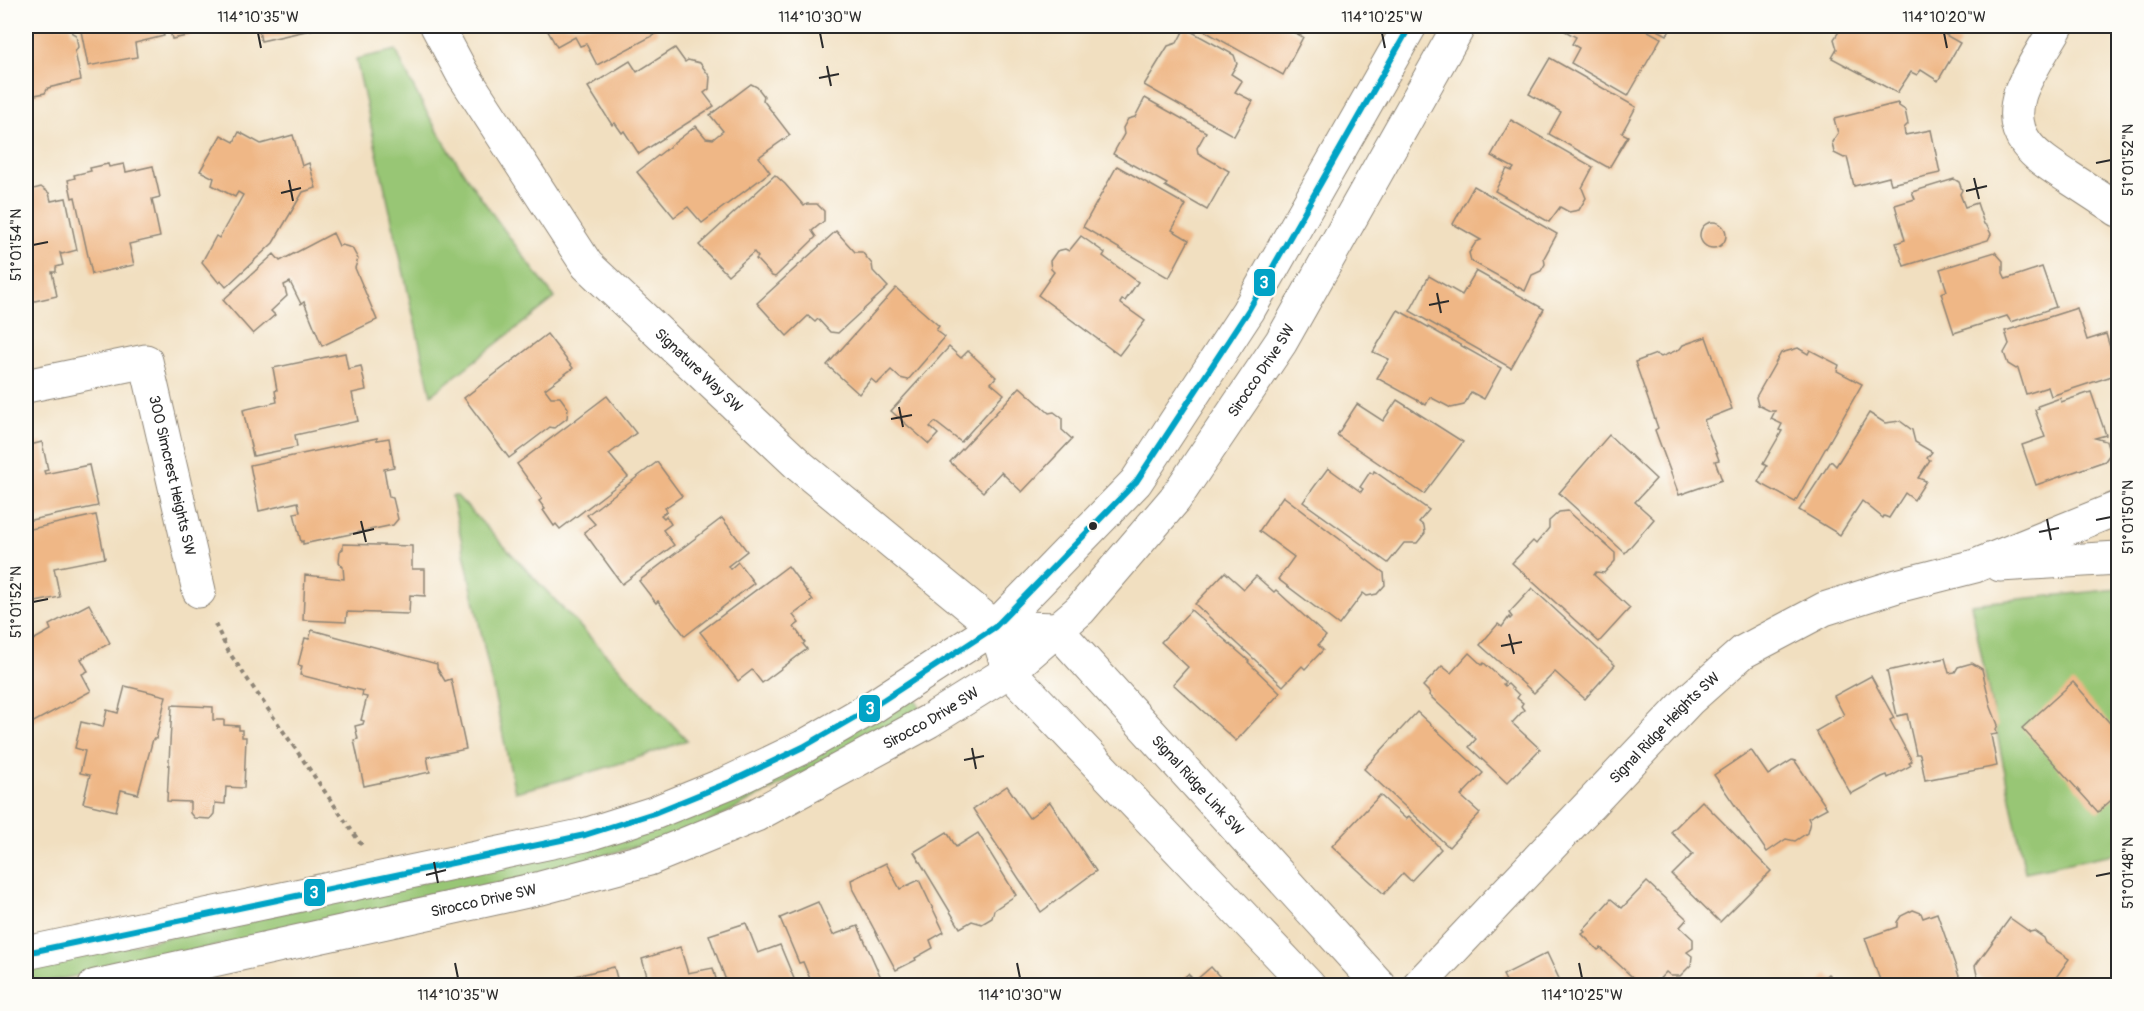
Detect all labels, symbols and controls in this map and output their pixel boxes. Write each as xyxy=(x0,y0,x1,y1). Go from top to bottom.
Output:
text: 114°10'35"W xyxy=(217,8,299,27)
text: 114°10'30"W xyxy=(778,8,862,27)
text: 114°10'25"W xyxy=(1341,8,1423,27)
text: 114°10'20"W xyxy=(1902,8,1986,27)
text: 51°01'52"N xyxy=(2119,124,2138,196)
text: 51°01'54"N xyxy=(7,209,26,281)
line badge: 3 xyxy=(1253,268,1276,297)
text: 3 xyxy=(1260,273,1269,293)
street label: Sirocco Drive SW xyxy=(1224,320,1299,421)
street label: Signature Way SW xyxy=(650,325,747,417)
street label: 300 Simcrest Heights SW xyxy=(144,394,200,558)
text: 51°01'50"N xyxy=(2119,480,2138,554)
unlabelled marker xyxy=(1087,520,1099,532)
text: 51°01'52"N xyxy=(7,566,26,638)
street label: Signal Ridge Heights SW xyxy=(1606,668,1724,788)
street label: Sirocco Drive SW xyxy=(880,683,983,754)
line badge: 3 xyxy=(858,694,881,723)
text: 3 xyxy=(866,699,875,719)
street label: Signal Ridge Link SW xyxy=(1147,732,1248,840)
text: 51°01'48"N xyxy=(2119,837,2138,909)
line badge: 3 xyxy=(303,878,326,907)
street label: Sirocco Drive SW xyxy=(429,880,539,922)
text: 3 xyxy=(310,883,319,903)
text: 114°10'35"W xyxy=(417,986,499,1005)
text: 114°10'30"W xyxy=(978,986,1062,1005)
text: 114°10'25"W xyxy=(1541,986,1623,1005)

